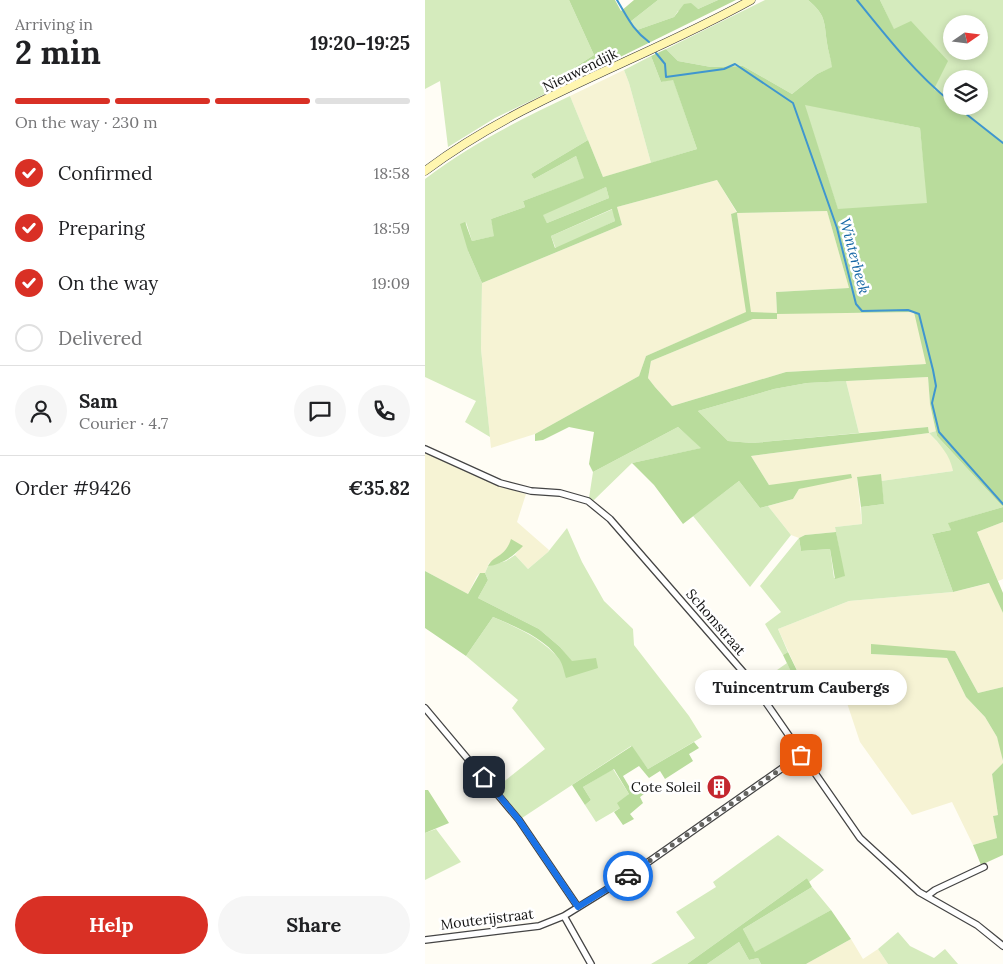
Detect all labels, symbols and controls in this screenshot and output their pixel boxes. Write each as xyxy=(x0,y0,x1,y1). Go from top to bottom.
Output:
text: Arriving in xyxy=(15,14,93,34)
north arrow xyxy=(943,15,987,60)
map controls xyxy=(943,15,988,115)
text: 19:20–19:25 xyxy=(310,31,410,55)
text: 2 min xyxy=(15,32,101,73)
street label: Nieuwendijk xyxy=(540,44,621,96)
button: layers xyxy=(943,70,988,115)
text: On the way · 230 m xyxy=(15,112,158,132)
icon: check xyxy=(15,159,43,187)
text: Confirmed xyxy=(58,161,153,185)
text: 18:58 xyxy=(373,163,410,183)
icon: check xyxy=(15,214,43,242)
text: Preparing xyxy=(58,216,145,240)
water label: Winterbeek xyxy=(836,216,874,296)
text: 18:59 xyxy=(373,218,410,238)
icon: check xyxy=(15,269,43,297)
text: On the way xyxy=(58,271,158,295)
text: 19:09 xyxy=(372,273,410,293)
text: Delivered xyxy=(58,326,142,350)
button: person xyxy=(15,385,67,437)
button: chat xyxy=(294,385,346,437)
button: phone xyxy=(358,385,410,437)
text: Sam xyxy=(79,389,118,413)
text: Courier · 4.7 xyxy=(79,413,168,433)
text: Order #9426 xyxy=(15,476,131,500)
text: €35.82 xyxy=(348,476,410,500)
street label: Schomstraat xyxy=(682,585,750,659)
callout: Tuincentrum Caubergs xyxy=(695,670,907,705)
text: Tuincentrum Caubergs xyxy=(712,677,890,697)
pin xyxy=(780,734,822,776)
icon: bag xyxy=(787,741,815,769)
pin xyxy=(463,756,505,798)
icon: home xyxy=(470,763,498,791)
building icon: Cote Soleil xyxy=(706,774,732,800)
place label: Cote Soleil xyxy=(631,778,701,796)
courier xyxy=(603,851,653,901)
icon: car xyxy=(614,862,642,890)
button: Help xyxy=(15,896,208,954)
button: Share xyxy=(218,896,410,954)
street label: Mouterijstraat xyxy=(439,904,535,934)

